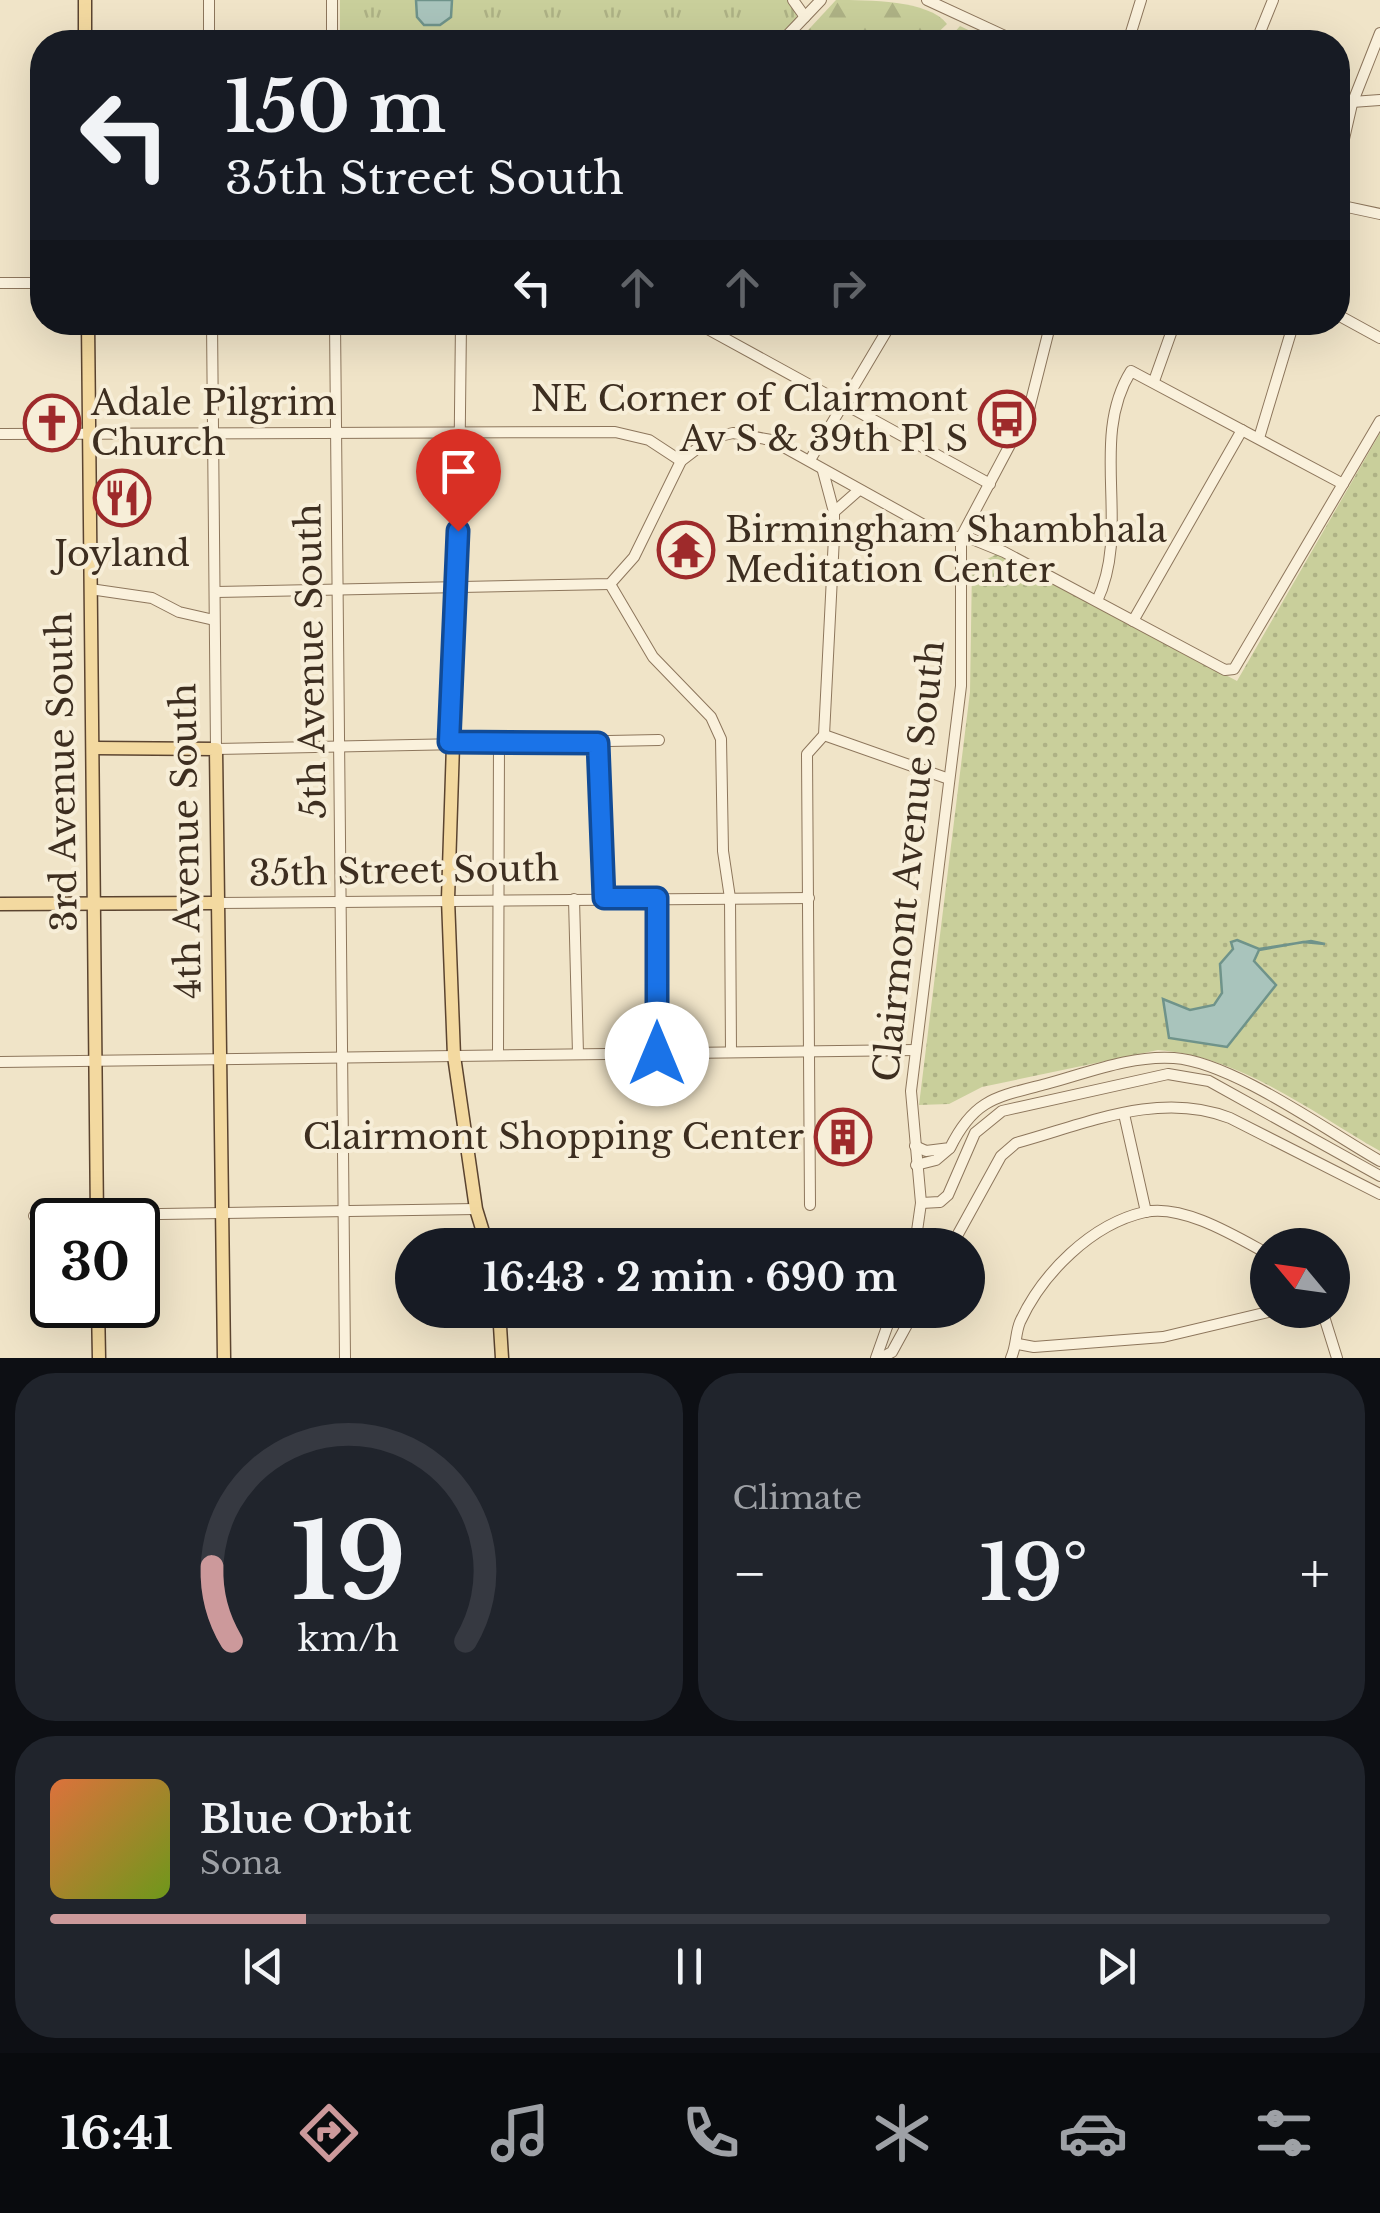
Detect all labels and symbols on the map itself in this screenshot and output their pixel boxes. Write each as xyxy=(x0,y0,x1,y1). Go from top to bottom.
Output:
place label: NE Corner of Clairmont Av S & 39th Pl S xyxy=(531,377,968,460)
place label: Adale Pilgrim Church xyxy=(90,381,336,464)
bus stop icon: NE Corner of Clairmont Av S & 39th Pl S xyxy=(977,389,1037,449)
church icon: Adale Pilgrim Church xyxy=(22,393,82,453)
pin xyxy=(416,429,501,532)
restaurant icon: Joyland xyxy=(92,468,152,528)
street label: 5th Avenue South xyxy=(286,503,335,819)
place label: Birmingham Shambhala Meditation Center xyxy=(725,508,1167,591)
temple icon: Birmingham Shambhala Meditation Center xyxy=(656,520,716,580)
place label: Joyland xyxy=(50,532,190,575)
street label: 3rd Avenue South xyxy=(37,612,86,932)
street label: Clairmont Avenue South xyxy=(864,638,953,1084)
street label: 4th Avenue South xyxy=(161,683,210,999)
street label: 35th Street South xyxy=(248,846,560,895)
position arrow xyxy=(605,1002,709,1106)
building icon: Clairmont Shopping Center xyxy=(813,1107,873,1167)
place label: Clairmont Shopping Center xyxy=(303,1115,804,1158)
speed limit sign: 30 xyxy=(30,1198,160,1328)
north arrow xyxy=(1250,1228,1350,1328)

